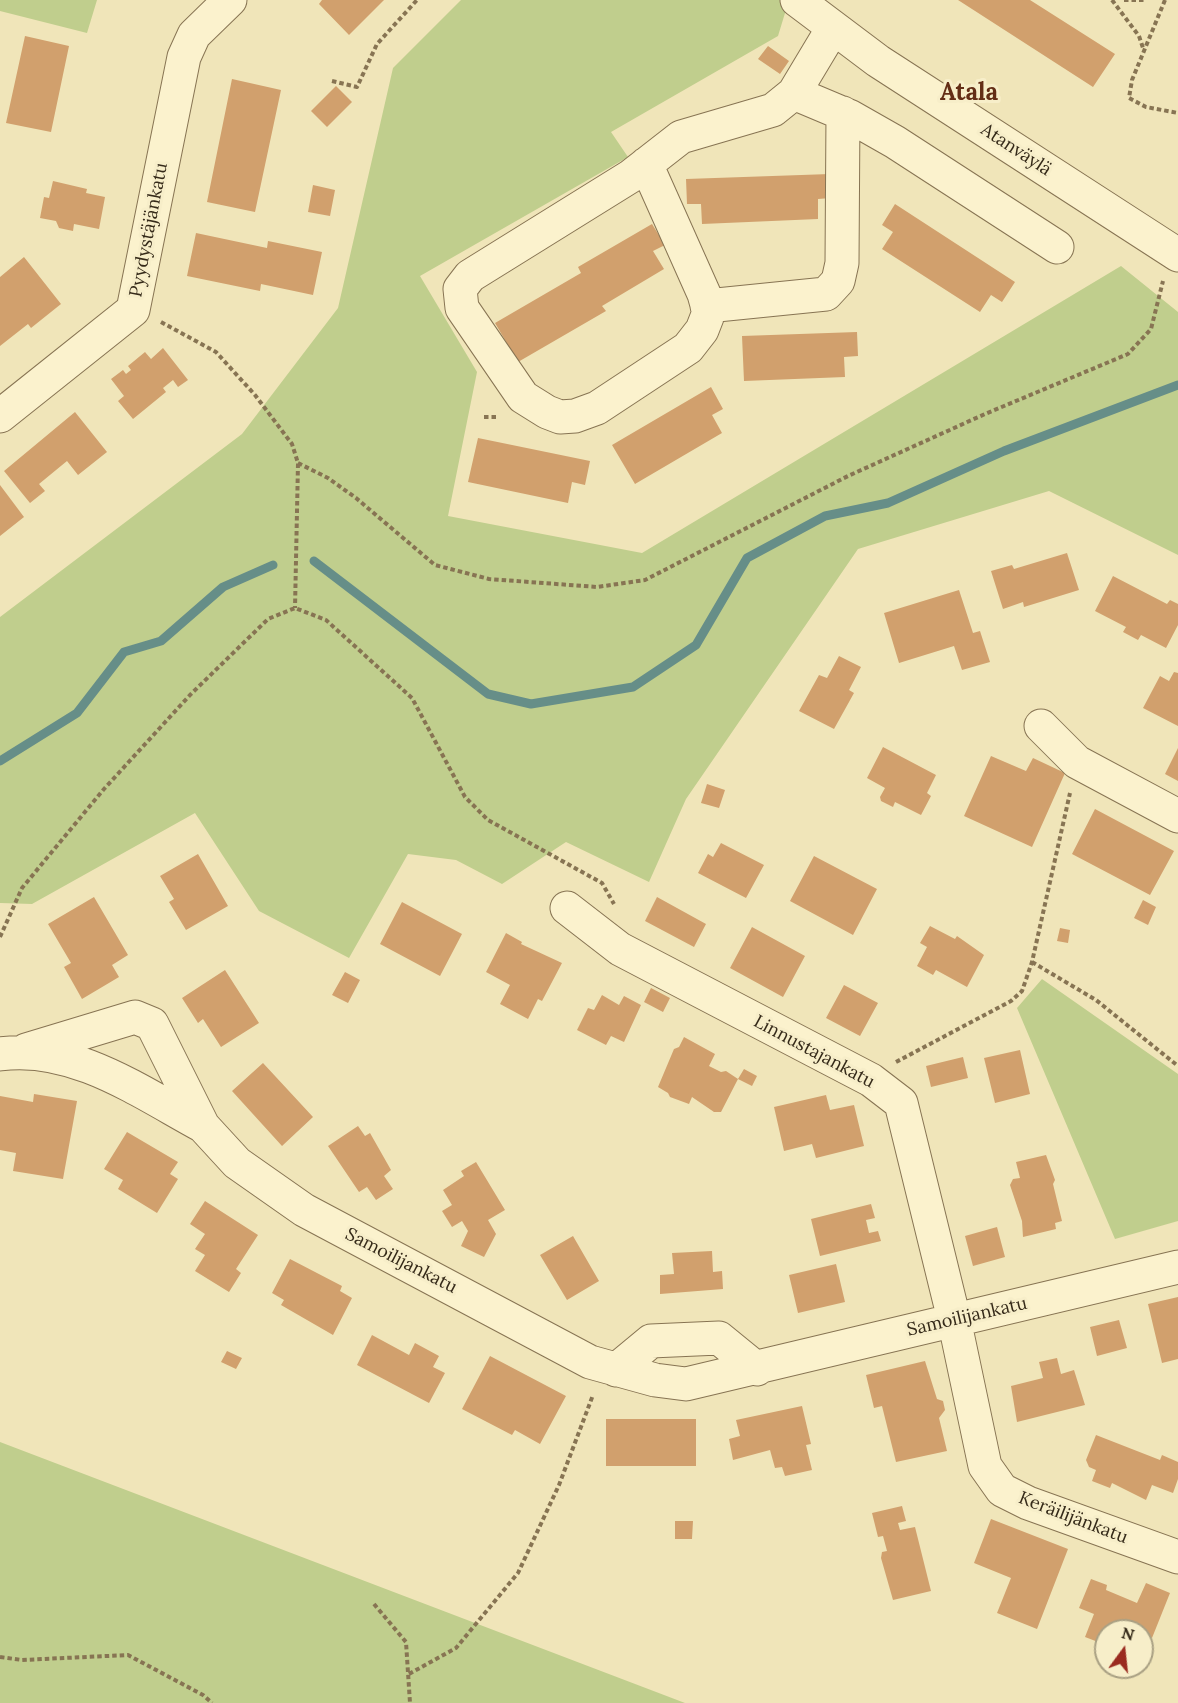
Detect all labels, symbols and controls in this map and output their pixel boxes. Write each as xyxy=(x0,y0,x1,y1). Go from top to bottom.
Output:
district label: Atala xyxy=(940,79,998,107)
street label: Atanväylä xyxy=(977,119,1055,181)
street label: Pyydystäjänkatu xyxy=(125,161,173,299)
street label: Linnustajankatu xyxy=(750,1011,878,1093)
street label: Samoilijankatu xyxy=(341,1224,461,1298)
street label: Samoilijankatu xyxy=(905,1293,1029,1341)
street label: Keräilijänkatu xyxy=(1015,1487,1131,1549)
north arrow xyxy=(1094,1619,1154,1679)
text: N xyxy=(1120,1622,1137,1645)

